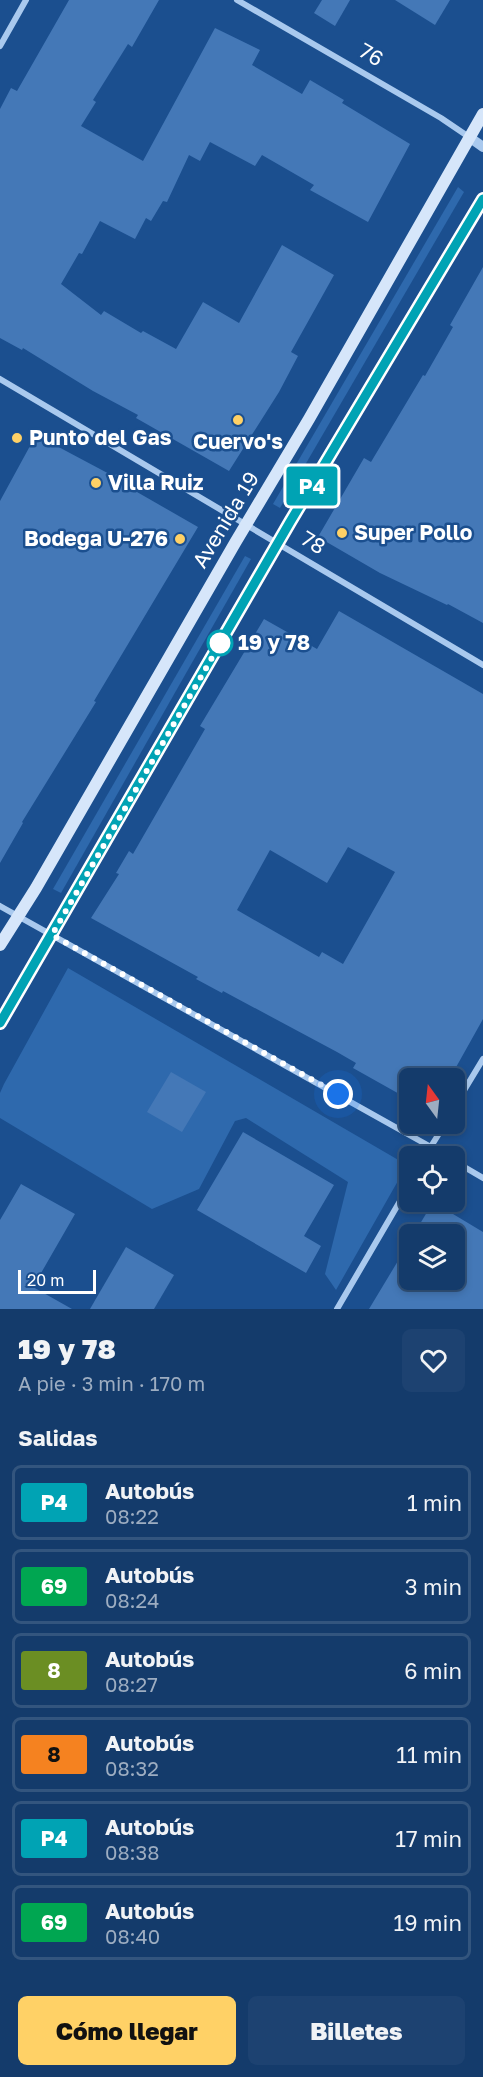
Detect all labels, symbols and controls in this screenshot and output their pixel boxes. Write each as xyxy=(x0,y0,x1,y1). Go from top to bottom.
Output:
street label: 76 xyxy=(355,37,388,71)
marker: Cuervo's xyxy=(231,413,245,427)
place label: Punto del Gas xyxy=(29,424,172,450)
place label: Cuervo's xyxy=(193,428,283,454)
marker: Punto del Gas xyxy=(10,431,24,445)
line badge: P4 xyxy=(285,466,339,506)
street label: Avenida 19 xyxy=(186,467,264,572)
place label: Villa Ruiz xyxy=(108,469,204,495)
text: P4 xyxy=(298,473,326,499)
marker: Villa Ruiz xyxy=(89,476,103,490)
place label: Super Pollo xyxy=(354,519,472,545)
place label: Bodega U-276 xyxy=(24,525,168,551)
street label: 78 xyxy=(297,525,330,559)
marker: Super Pollo xyxy=(335,526,349,540)
marker: Bodega U-276 xyxy=(173,532,187,546)
place label: 19 y 78 xyxy=(238,629,310,655)
marker: 19 y 78 xyxy=(207,630,233,656)
north arrow xyxy=(399,1068,465,1134)
map controls xyxy=(399,1068,465,1290)
your location xyxy=(323,1079,353,1109)
button: locate xyxy=(399,1146,465,1212)
button: layers xyxy=(399,1224,465,1290)
scale bar xyxy=(18,1267,96,1294)
text: 20 m xyxy=(27,1270,64,1290)
button: heart xyxy=(402,1329,465,1392)
text: 19 y 78 xyxy=(18,1332,116,1365)
text: A pie · 3 min · 170 m xyxy=(18,1371,205,1395)
text: Salidas xyxy=(18,1424,98,1451)
text: Autobús xyxy=(105,1477,194,1504)
text: P4 xyxy=(40,1489,68,1515)
text: 1 min xyxy=(407,1489,462,1516)
text: 08:22 xyxy=(105,1504,159,1528)
text: Autobús xyxy=(105,1561,194,1588)
text: 69 xyxy=(41,1573,67,1599)
text: 3 min xyxy=(405,1573,462,1600)
text: 08:24 xyxy=(105,1588,159,1612)
text: Autobús xyxy=(105,1645,194,1672)
text: 8 xyxy=(47,1657,61,1683)
text: 6 min xyxy=(404,1657,462,1684)
text: 08:27 xyxy=(105,1672,158,1696)
text: Autobús xyxy=(105,1729,194,1756)
text: 8 xyxy=(47,1741,61,1767)
text: 11 min xyxy=(396,1741,462,1768)
text: 08:32 xyxy=(105,1756,159,1780)
text: Autobús xyxy=(105,1813,194,1840)
text: P4 xyxy=(40,1825,68,1851)
text: 17 min xyxy=(395,1825,462,1852)
text: 08:38 xyxy=(105,1840,160,1864)
text: Autobús xyxy=(105,1897,194,1924)
text: 69 xyxy=(41,1909,67,1935)
text: 19 min xyxy=(394,1909,462,1936)
text: 08:40 xyxy=(105,1924,160,1948)
button: Cómo llegar xyxy=(18,1996,236,2065)
button: Billetes xyxy=(248,1996,465,2065)

